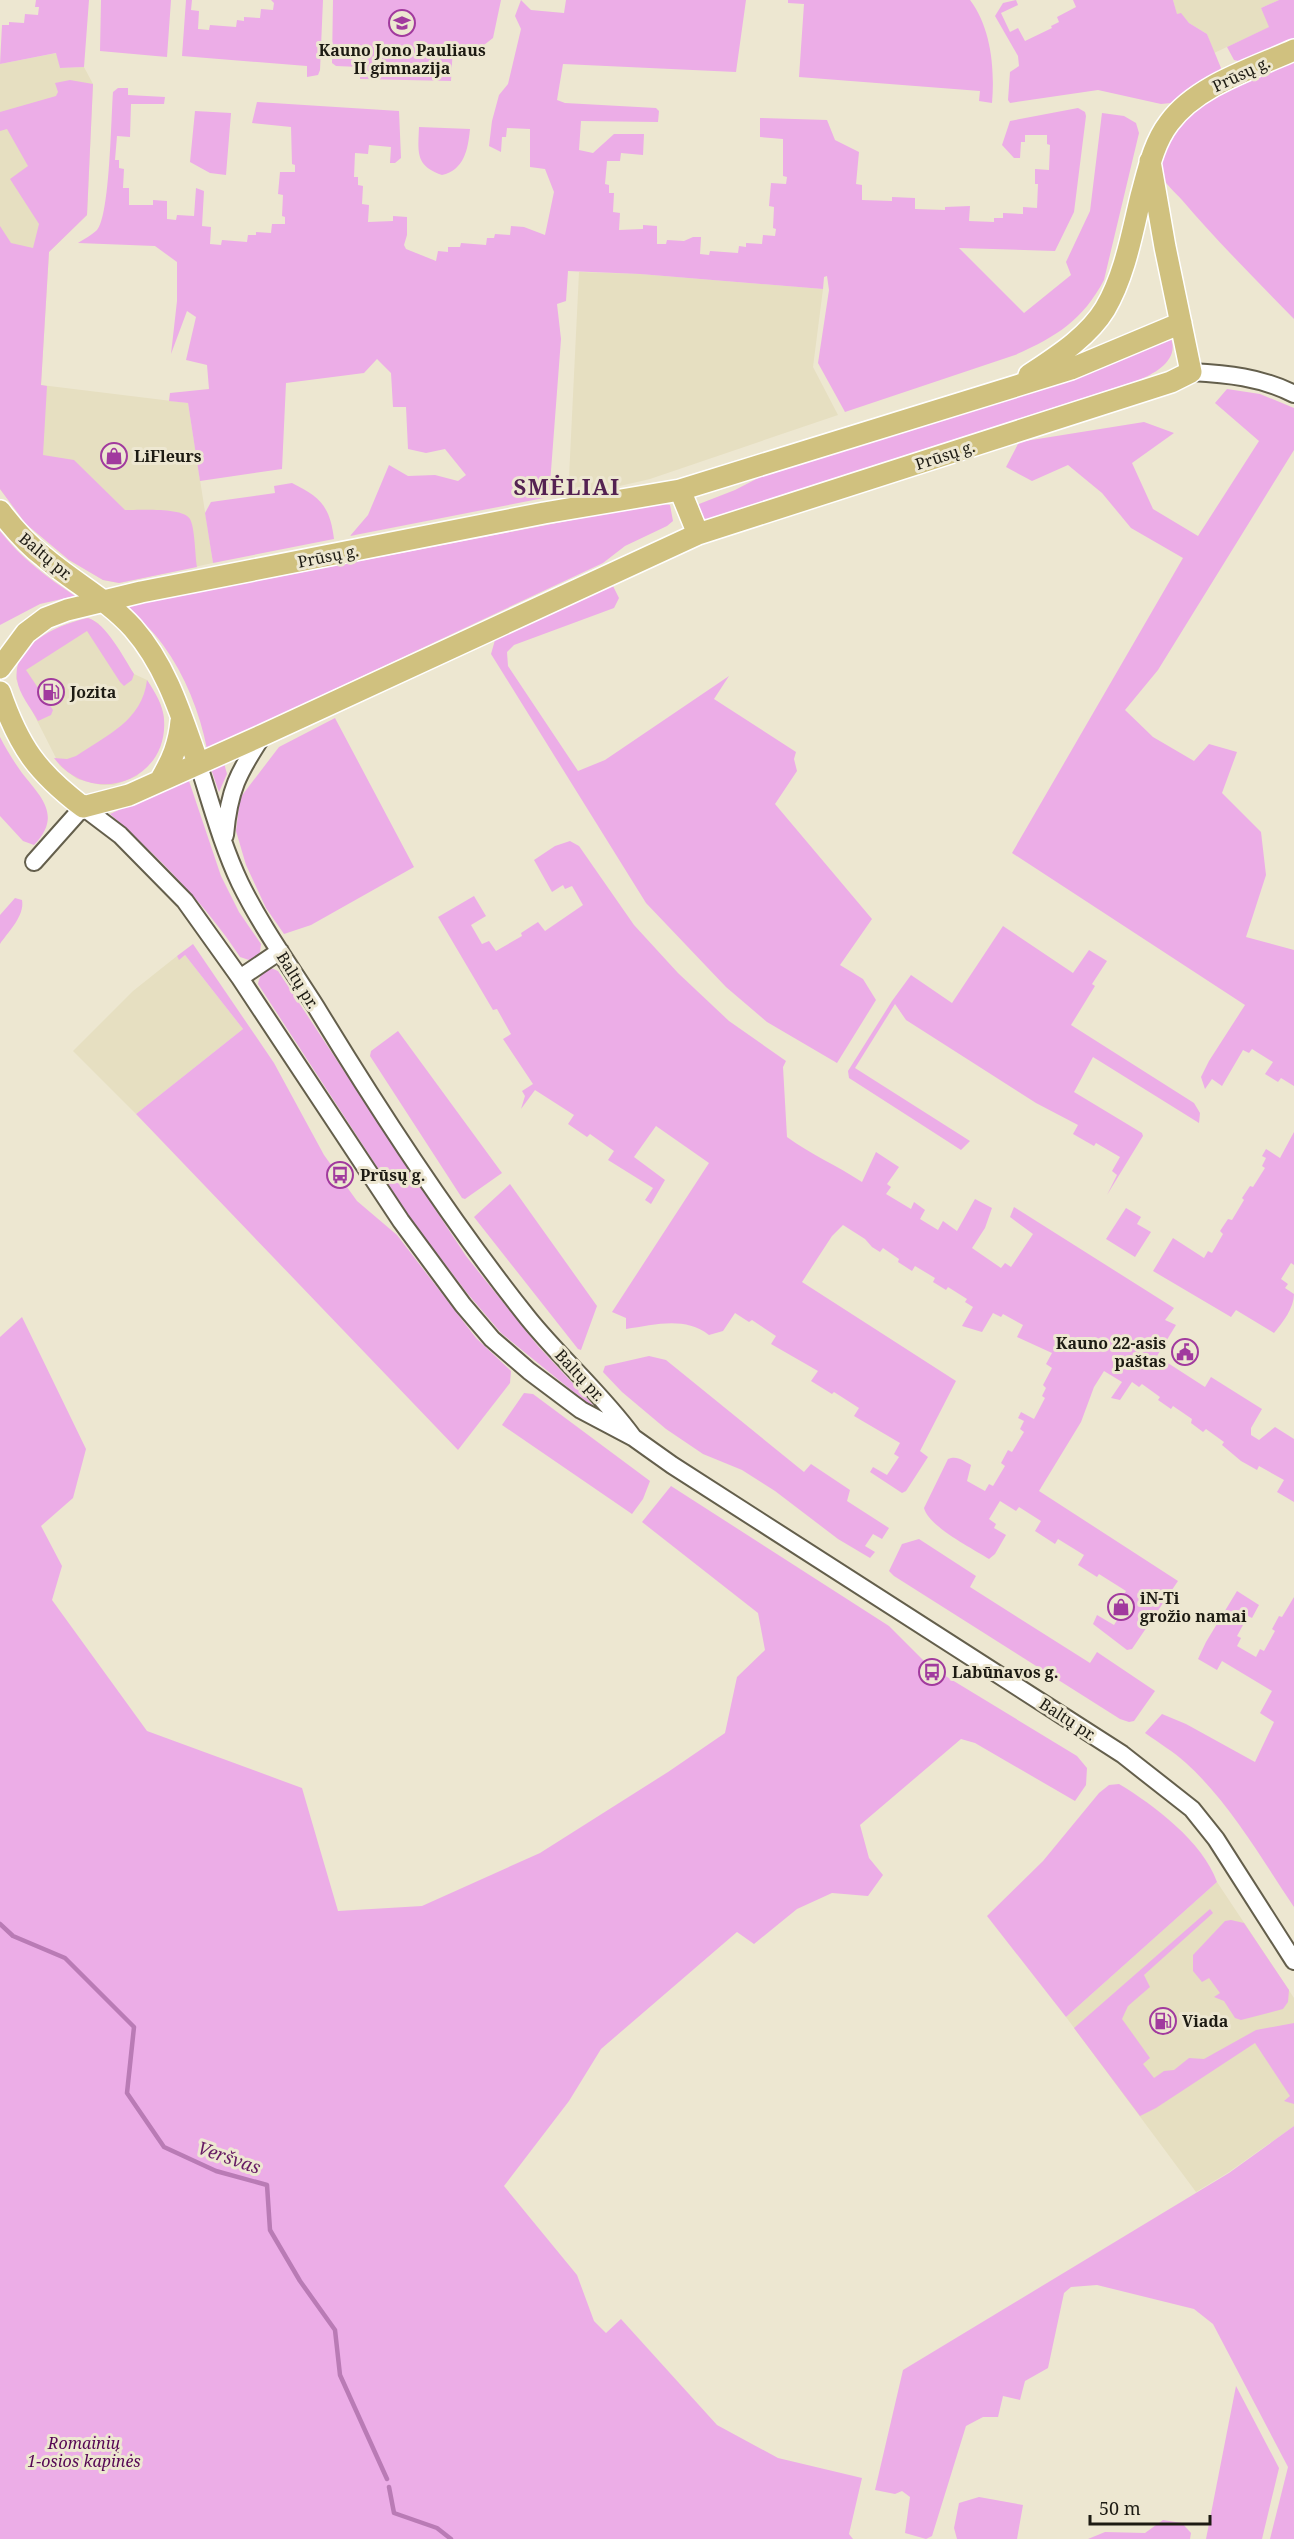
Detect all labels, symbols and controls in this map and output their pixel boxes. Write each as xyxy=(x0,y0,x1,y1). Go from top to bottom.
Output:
school or university icon: Kauno Jono Pauliaus II gimnazija xyxy=(387,8,417,38)
place label: Kauno Jono Pauliaus II gimnazija xyxy=(318,39,486,79)
street label: Prūsų g. xyxy=(1208,51,1274,97)
street label: Prūsų g. xyxy=(912,435,978,475)
shop icon: LiFleurs xyxy=(99,441,129,471)
place label: LiFleurs xyxy=(134,445,202,467)
district label: SMĖLIAI xyxy=(513,471,621,501)
street label: Baltų pr. xyxy=(15,527,77,585)
street label: Prūsų g. xyxy=(296,539,360,573)
fuel station icon: Jozita xyxy=(36,677,66,707)
place label: Jozita xyxy=(69,681,117,703)
street label: Baltų pr. xyxy=(272,947,324,1013)
bus stop icon: Prūsų g. xyxy=(325,1160,355,1190)
place label: Prūsų g. xyxy=(360,1164,425,1186)
place label: Kauno 22-asis paštas xyxy=(1056,1332,1166,1372)
public building icon: Kauno 22-asis paštas xyxy=(1170,1337,1200,1367)
street label: Baltų pr. xyxy=(550,1344,610,1406)
place label: iN-Ti grožio namai xyxy=(1140,1587,1247,1627)
shop icon: iN-Ti grožio namai xyxy=(1106,1592,1136,1622)
bus stop icon: Labūnavos g. xyxy=(917,1657,947,1687)
place label: Labūnavos g. xyxy=(952,1661,1058,1683)
street label: Baltų pr. xyxy=(1035,1692,1101,1746)
fuel station icon: Viada xyxy=(1148,2006,1178,2036)
place label: Viada xyxy=(1182,2010,1229,2032)
water label: Veršvas xyxy=(195,2135,264,2179)
park label: Romainių 1-osios kapinės xyxy=(27,2432,141,2472)
scale bar xyxy=(1090,2488,1210,2526)
text: 50 m xyxy=(1099,2496,1141,2520)

